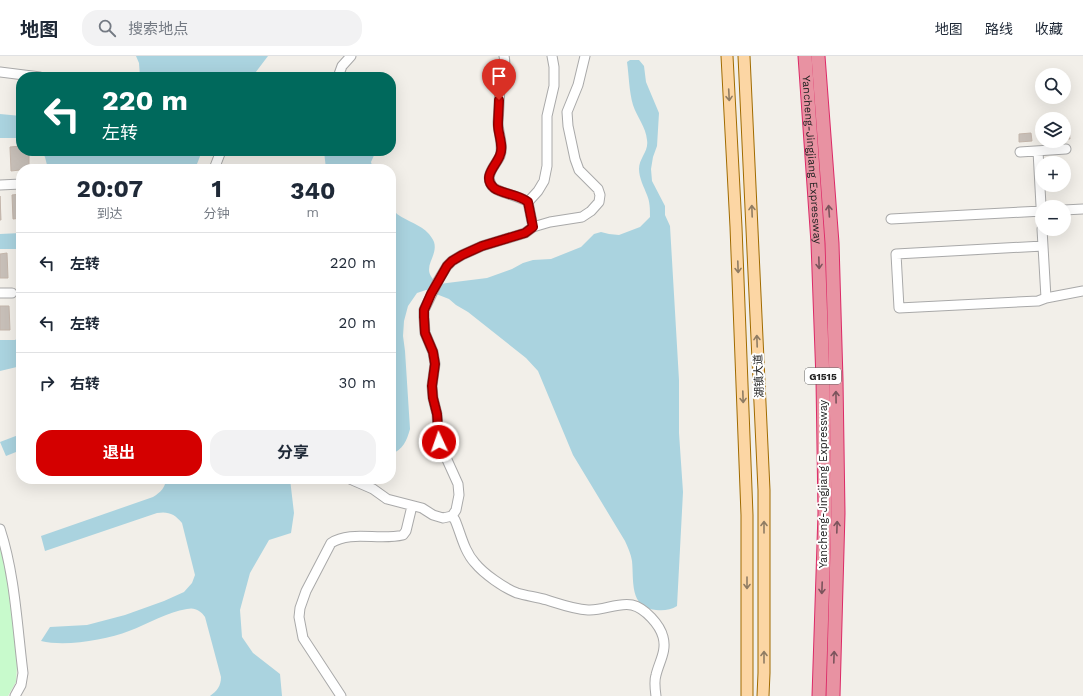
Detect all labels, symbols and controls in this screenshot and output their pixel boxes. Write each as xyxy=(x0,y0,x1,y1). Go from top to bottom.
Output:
search box xyxy=(82,10,362,46)
icon: search xyxy=(96,17,118,39)
text: 地图 xyxy=(20,18,58,41)
text: 搜索地点 xyxy=(128,20,188,38)
text: 地图 xyxy=(935,21,963,37)
text: 路线 xyxy=(985,21,1013,37)
text: 收藏 xyxy=(1035,21,1063,37)
pin xyxy=(482,59,516,100)
icon: arrive xyxy=(488,65,510,87)
map controls xyxy=(1035,68,1071,236)
button: search xyxy=(1035,68,1071,104)
street label: Yancheng-Jingjiang Expressway xyxy=(800,75,825,245)
text: 220 m xyxy=(102,84,188,117)
icon: left xyxy=(36,88,88,140)
one-way arrow xyxy=(725,88,732,101)
button: layers xyxy=(1035,112,1071,148)
text: 左转 xyxy=(102,122,138,143)
button: + xyxy=(1035,156,1071,192)
text: 20:07 xyxy=(77,175,143,203)
text: 1 xyxy=(211,175,222,203)
text: 340 xyxy=(290,177,335,205)
button: − xyxy=(1035,200,1071,236)
text: m xyxy=(307,205,319,220)
one-way arrow xyxy=(748,205,756,218)
one-way arrow xyxy=(826,205,833,218)
text: 到达 xyxy=(97,206,123,221)
text: 分钟 xyxy=(204,206,230,221)
icon: left xyxy=(36,252,58,274)
text: 220 m xyxy=(330,254,376,272)
text: 左转 xyxy=(70,255,100,273)
one-way arrow xyxy=(815,256,823,269)
one-way arrow xyxy=(734,260,741,273)
icon: left xyxy=(36,312,58,334)
text: 20 m xyxy=(339,314,376,332)
text: 左转 xyxy=(70,315,100,333)
one-way arrow xyxy=(754,335,761,348)
street label: 湖镇大道 xyxy=(752,354,766,398)
road number: G1515 xyxy=(805,368,841,384)
icon: right xyxy=(36,372,58,394)
text: 30 m xyxy=(339,374,376,392)
text: 右转 xyxy=(70,375,100,393)
one-way arrow xyxy=(739,390,746,403)
one-way arrow xyxy=(832,391,840,404)
street label: Yancheng-Jingjiang Expressway xyxy=(817,399,830,568)
position arrow xyxy=(418,421,460,463)
button: 退出 xyxy=(36,430,202,476)
button: 分享 xyxy=(210,430,376,476)
one-way arrow xyxy=(760,521,768,534)
one-way arrow xyxy=(834,521,841,534)
one-way arrow xyxy=(743,576,751,589)
one-way arrow xyxy=(819,581,826,594)
one-way arrow xyxy=(760,651,768,664)
one-way arrow xyxy=(830,651,838,664)

